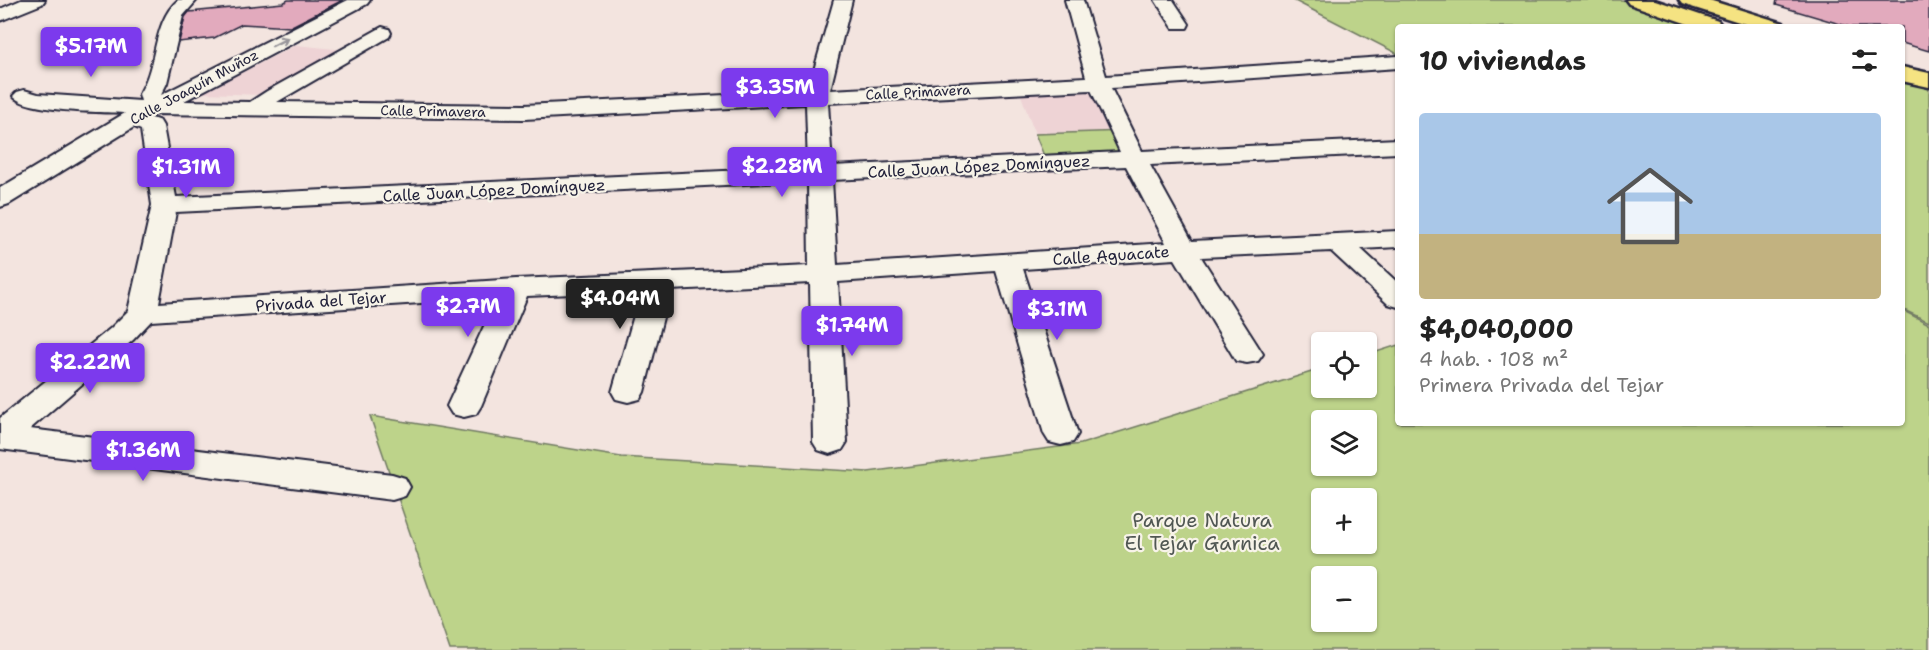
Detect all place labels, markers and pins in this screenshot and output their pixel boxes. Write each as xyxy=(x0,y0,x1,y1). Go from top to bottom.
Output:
pin: $5.17M xyxy=(42,27,140,78)
pin: $3.35M xyxy=(726,68,824,119)
pin: $2.28M xyxy=(733,147,831,198)
pin: $1.31M xyxy=(137,148,235,199)
pin: $4.04M xyxy=(571,279,669,330)
pin: $2.7M xyxy=(426,287,510,338)
pin: $3.1M xyxy=(1015,290,1099,341)
pin: $1.74M xyxy=(803,306,901,357)
pin: $2.22M xyxy=(41,343,139,394)
pin: $1.36M xyxy=(94,431,192,482)

